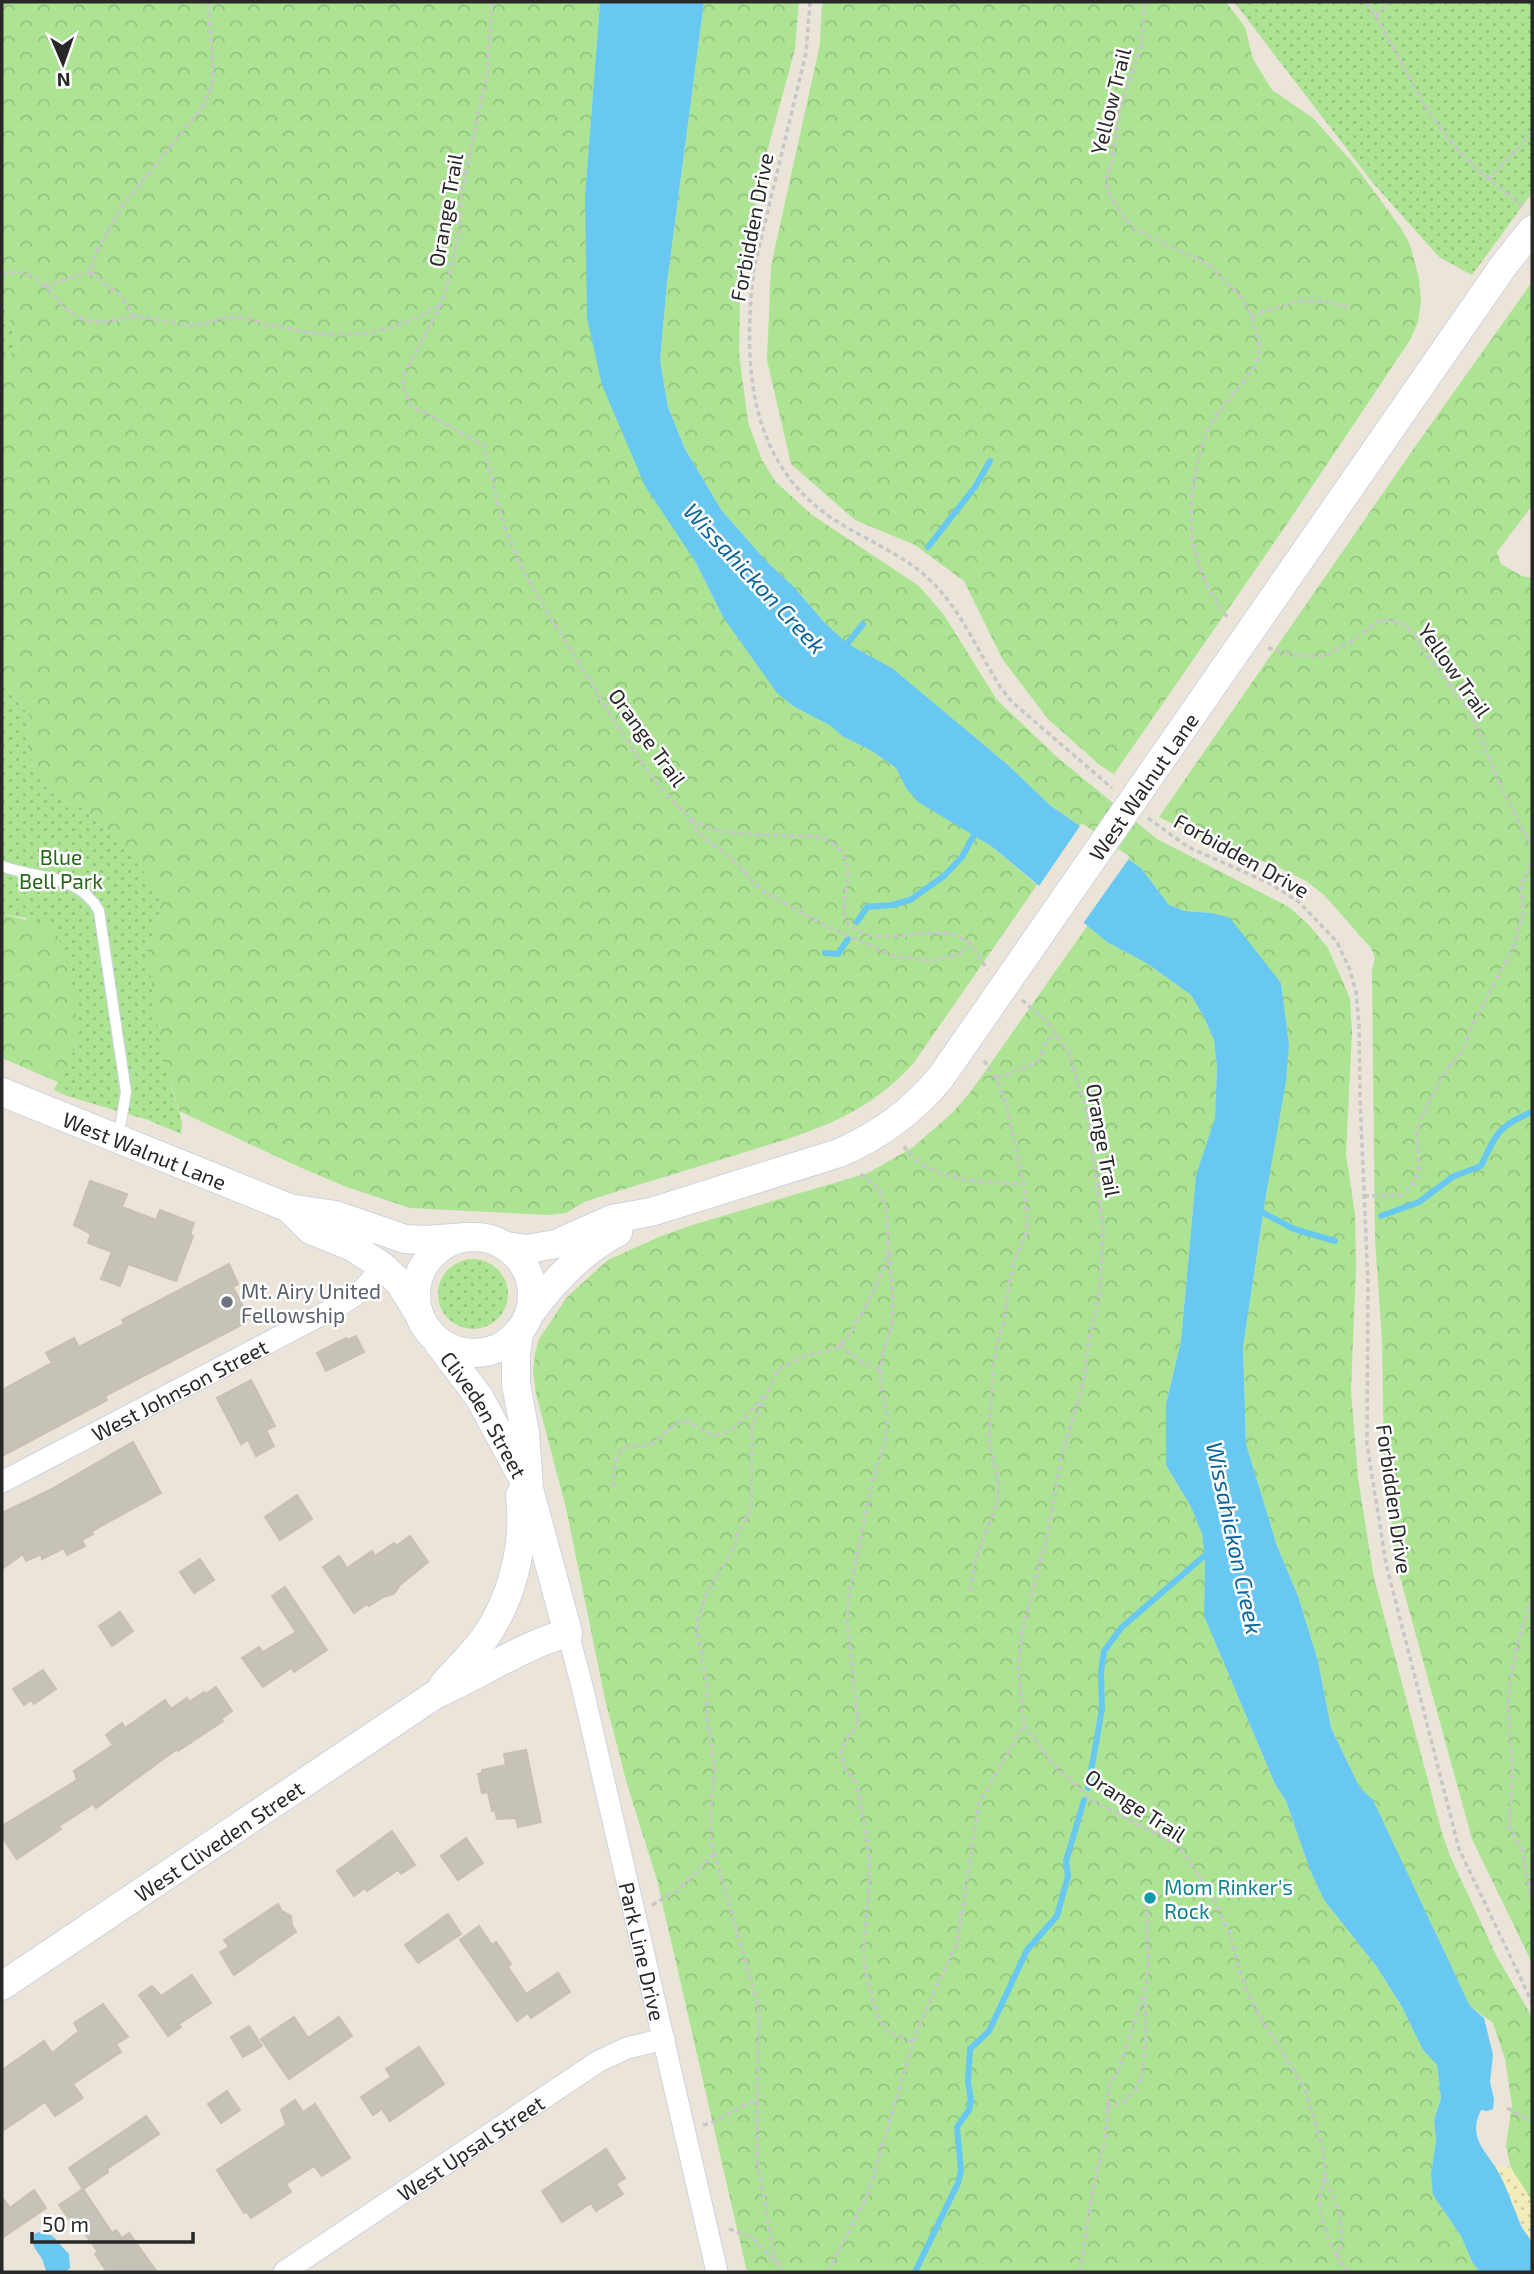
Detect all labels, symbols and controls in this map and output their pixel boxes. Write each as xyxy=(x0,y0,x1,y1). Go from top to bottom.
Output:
north arrow xyxy=(28,28,98,98)
street label: Yellow Trail xyxy=(1085,44,1135,157)
text: N xyxy=(56,69,71,92)
street label: Orange Trail xyxy=(423,150,467,269)
street label: Forbidden Drive xyxy=(724,151,778,303)
water label: Wissahickon Creek xyxy=(678,497,832,659)
street label: Yellow Trail xyxy=(1414,618,1497,722)
street label: Orange Trail xyxy=(604,683,692,791)
street label: West Walnut Lane xyxy=(1083,707,1203,865)
street label: Forbidden Drive xyxy=(1170,808,1314,902)
park label: Blue Bell Park xyxy=(19,844,103,893)
street label: Orange Trail xyxy=(1082,1081,1126,1200)
street label: West Walnut Lane xyxy=(59,1106,230,1194)
place label: Mt. Airy United Fellowship xyxy=(241,1278,381,1327)
marker: Mt. Airy United Fellowship xyxy=(219,1294,235,1310)
street label: West Johnson Street xyxy=(87,1333,271,1446)
street label: Cliveden Street xyxy=(436,1346,533,1482)
street label: Forbidden Drive xyxy=(1372,1423,1418,1575)
water label: Wissahickon Creek xyxy=(1201,1439,1269,1637)
street label: Orange Trail xyxy=(1081,1763,1192,1847)
street label: West Cliveden Street xyxy=(129,1775,308,1906)
place label: Mom Rinker's Rock xyxy=(1164,1874,1293,1923)
street label: Park Line Drive xyxy=(615,1879,671,2023)
marker: Mom Rinker's Rock xyxy=(1142,1890,1158,1906)
street label: West Upsal Street xyxy=(392,2089,548,2205)
scale bar xyxy=(32,2200,192,2244)
text: 50 m xyxy=(42,2211,89,2236)

